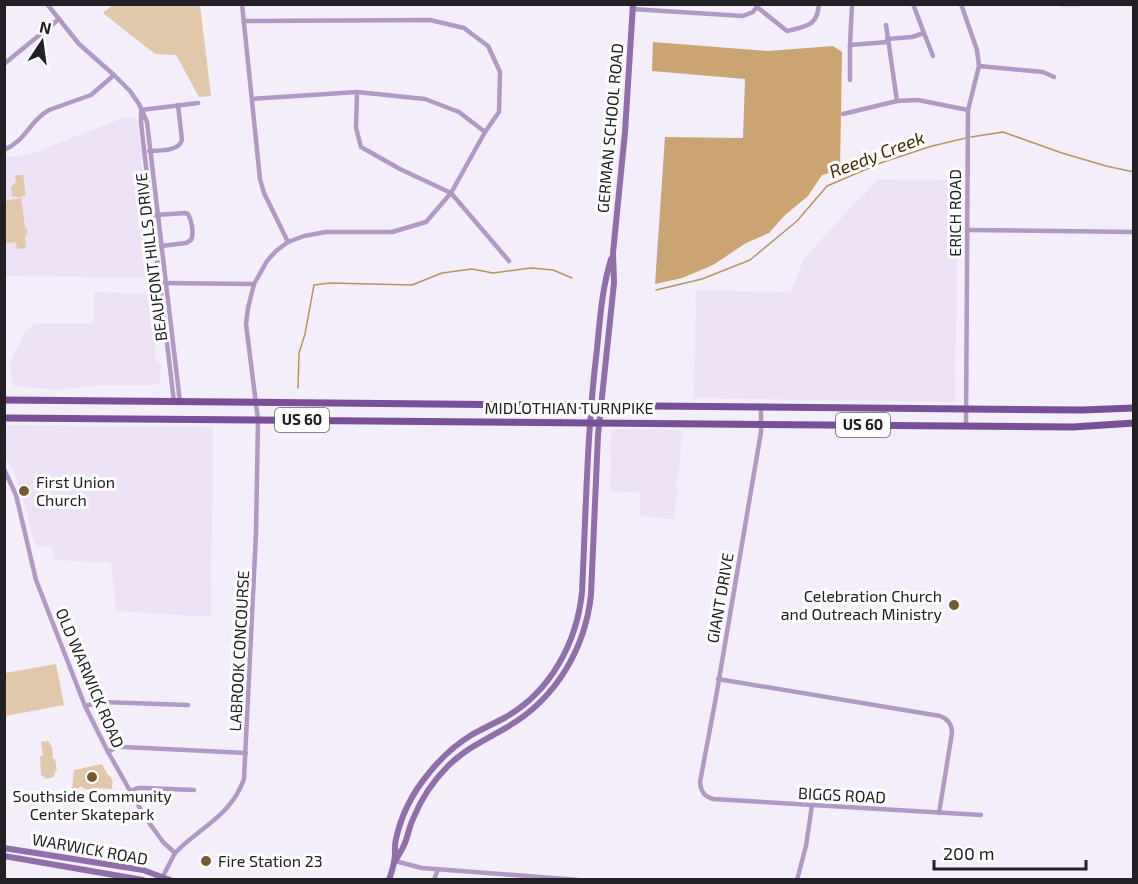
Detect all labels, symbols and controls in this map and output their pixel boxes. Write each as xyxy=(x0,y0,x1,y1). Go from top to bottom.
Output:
north arrow xyxy=(12,12,72,72)
text: N xyxy=(38,16,53,37)
street label: GERMAN SCHOOL ROAD xyxy=(593,42,626,214)
water label: Reedy Creek xyxy=(826,126,927,182)
street label: ERICH ROAD xyxy=(945,169,964,257)
street label: BEAUFONT HILLS DRIVE xyxy=(131,172,170,342)
street label: MIDLOTHIAN TURNPIKE xyxy=(485,398,654,417)
road number: US 60 xyxy=(275,408,329,432)
road number: US 60 xyxy=(836,413,890,437)
place label: First Union Church xyxy=(36,472,115,509)
marker: First Union Church xyxy=(17,484,31,498)
street label: GIANT DRIVE xyxy=(702,551,737,645)
street label: LABROOK CONCOURSE xyxy=(225,570,252,732)
place label: Celebration Church and Outreach Ministry xyxy=(781,586,943,623)
marker: Celebration Church and Outreach Ministry xyxy=(947,598,961,612)
street label: OLD WARWICK ROAD xyxy=(52,605,129,751)
marker: Southside Community Center Skatepark xyxy=(85,770,99,784)
street label: BIGGS ROAD xyxy=(798,783,886,806)
place label: Southside Community Center Skatepark xyxy=(12,786,172,823)
street label: WARWICK ROAD xyxy=(31,829,149,868)
scale bar xyxy=(934,833,1086,871)
text: 200 m xyxy=(943,842,995,864)
place label: Fire Station 23 xyxy=(218,851,323,870)
marker: Fire Station 23 xyxy=(199,854,213,868)

